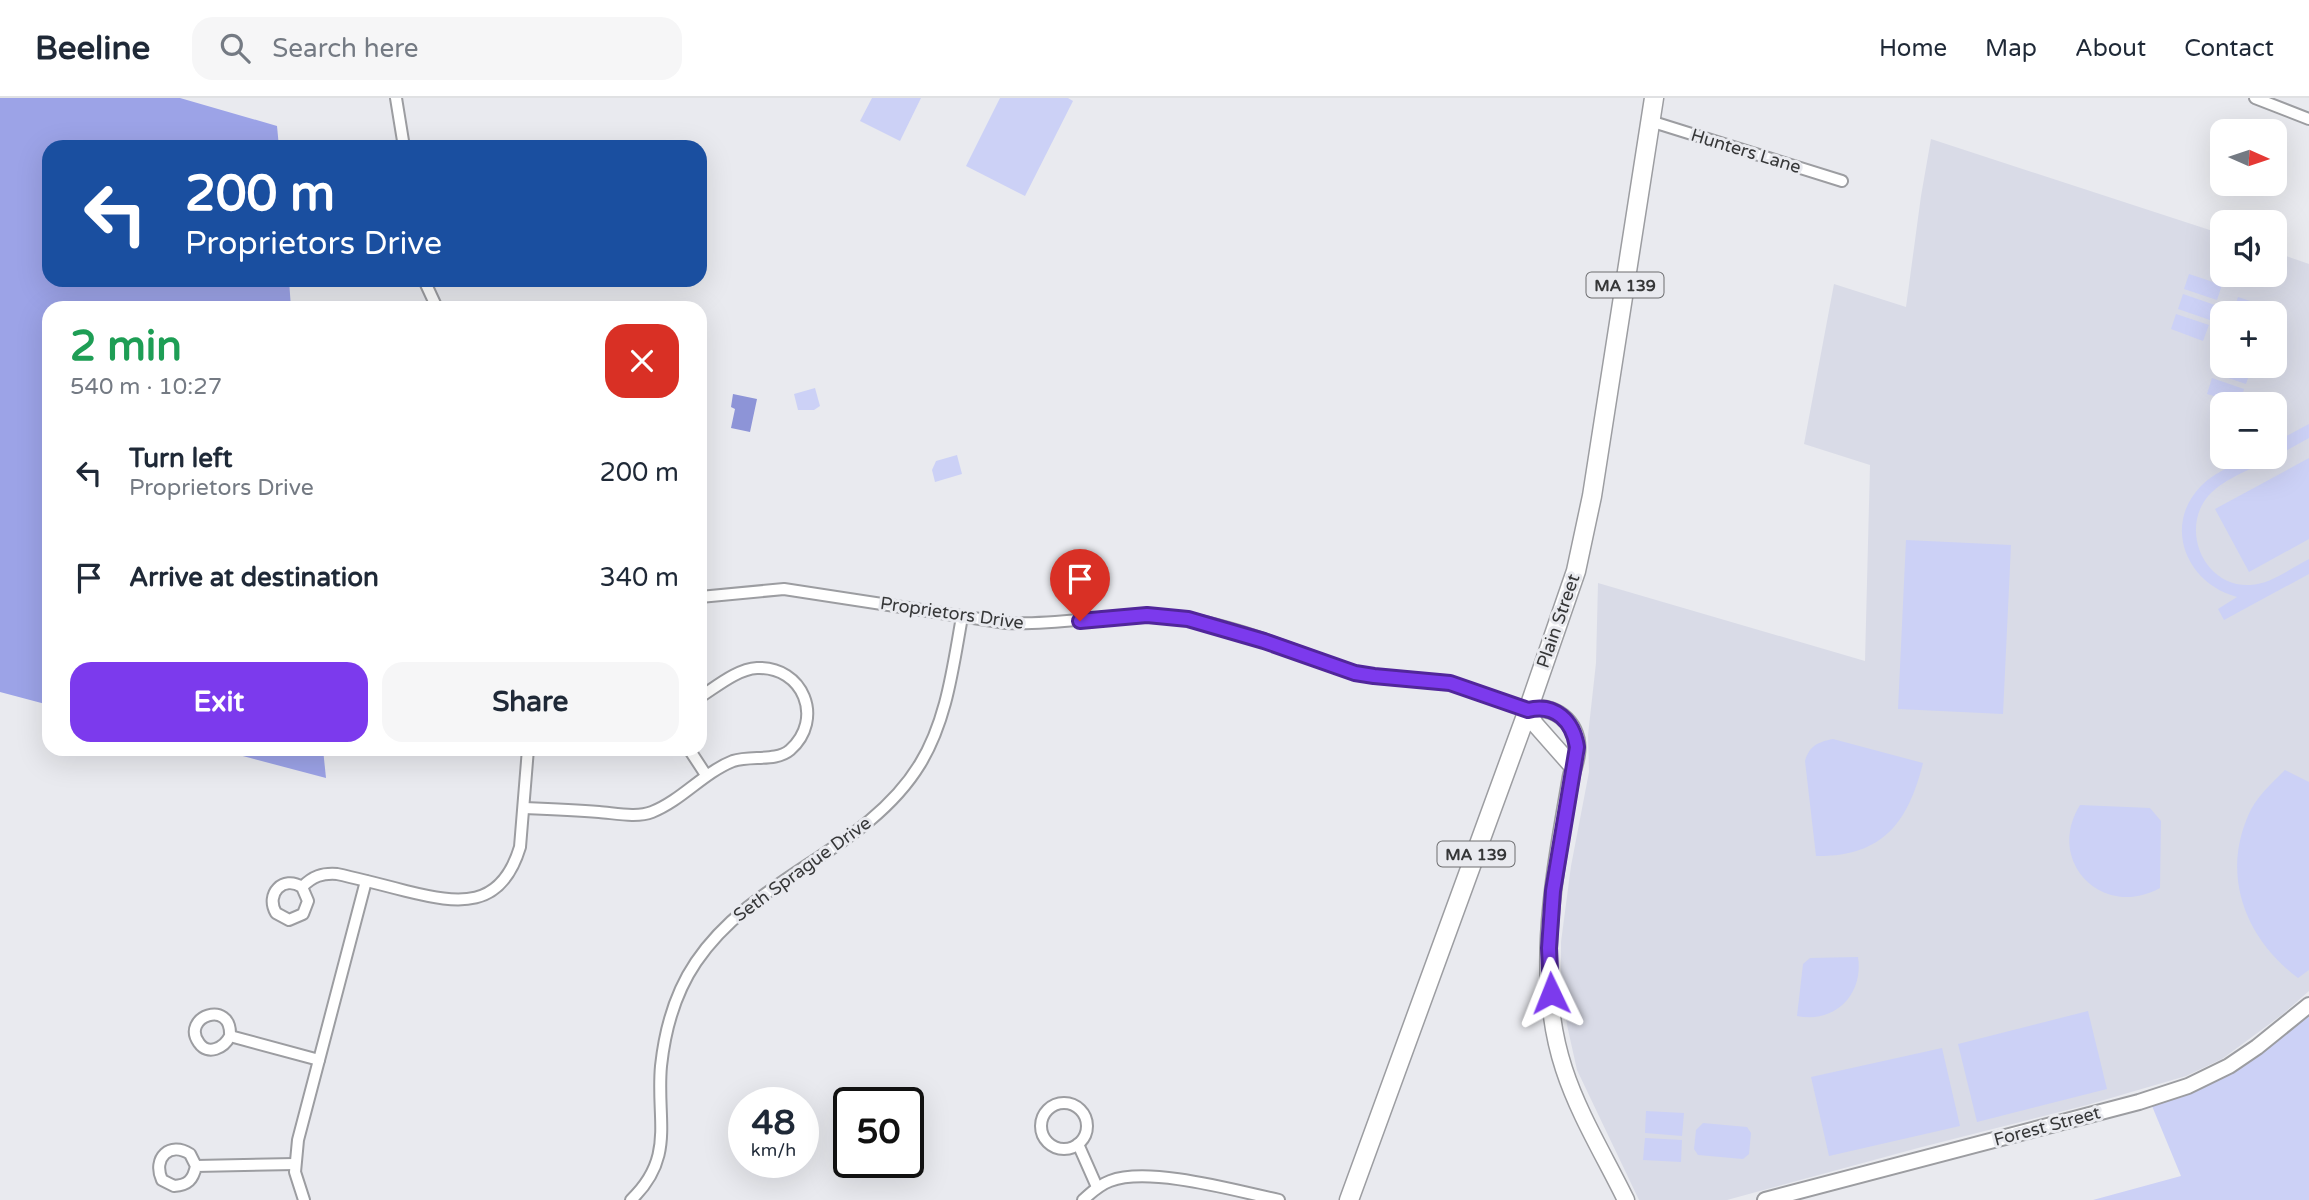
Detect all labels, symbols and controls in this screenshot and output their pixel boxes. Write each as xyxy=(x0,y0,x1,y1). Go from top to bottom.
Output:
search box xyxy=(192,17,682,80)
text: Beeline xyxy=(35,29,150,68)
icon: search xyxy=(216,29,254,67)
text: Search here xyxy=(272,33,418,64)
text: Home xyxy=(1879,34,1947,63)
text: Map xyxy=(1985,34,2037,63)
text: About xyxy=(2075,34,2146,63)
text: Contact xyxy=(2184,34,2274,63)
north arrow xyxy=(2210,119,2287,196)
map controls xyxy=(2210,119,2287,469)
street label: Hunters Lane xyxy=(1688,124,1804,178)
text: 200 m xyxy=(185,165,335,224)
icon: left xyxy=(70,168,161,259)
button: sound xyxy=(2210,210,2287,287)
text: Proprietors Drive xyxy=(185,225,442,263)
road number: MA 139 xyxy=(1586,272,1664,298)
button: + xyxy=(2210,301,2287,378)
text: 2 min xyxy=(70,321,182,372)
button: close xyxy=(605,324,679,398)
text: 540 m · 10:27 xyxy=(70,373,222,401)
button: − xyxy=(2210,392,2287,469)
text: Turn left xyxy=(129,443,232,474)
icon: left xyxy=(70,454,108,492)
text: 200 m xyxy=(599,457,679,488)
text: Proprietors Drive xyxy=(129,474,314,502)
pin xyxy=(1050,549,1110,621)
icon: arrive xyxy=(70,559,108,597)
icon: arrive xyxy=(1061,560,1099,598)
text: Arrive at destination xyxy=(129,562,379,593)
text: 340 m xyxy=(599,562,679,593)
street label: Plain Street xyxy=(1532,571,1584,671)
street label: Proprietors Drive xyxy=(879,592,1025,634)
button: Exit xyxy=(70,662,368,742)
button: Share xyxy=(382,662,679,742)
street label: Seth Sprague Drive xyxy=(729,812,875,926)
road number: MA 139 xyxy=(1438,842,1514,866)
position arrow xyxy=(1514,956,1588,1030)
speed limit sign: 50 xyxy=(833,1087,924,1178)
street label: Forest Street xyxy=(1991,1101,2103,1151)
text: 48 xyxy=(752,1102,795,1144)
text: km/h xyxy=(751,1139,796,1161)

